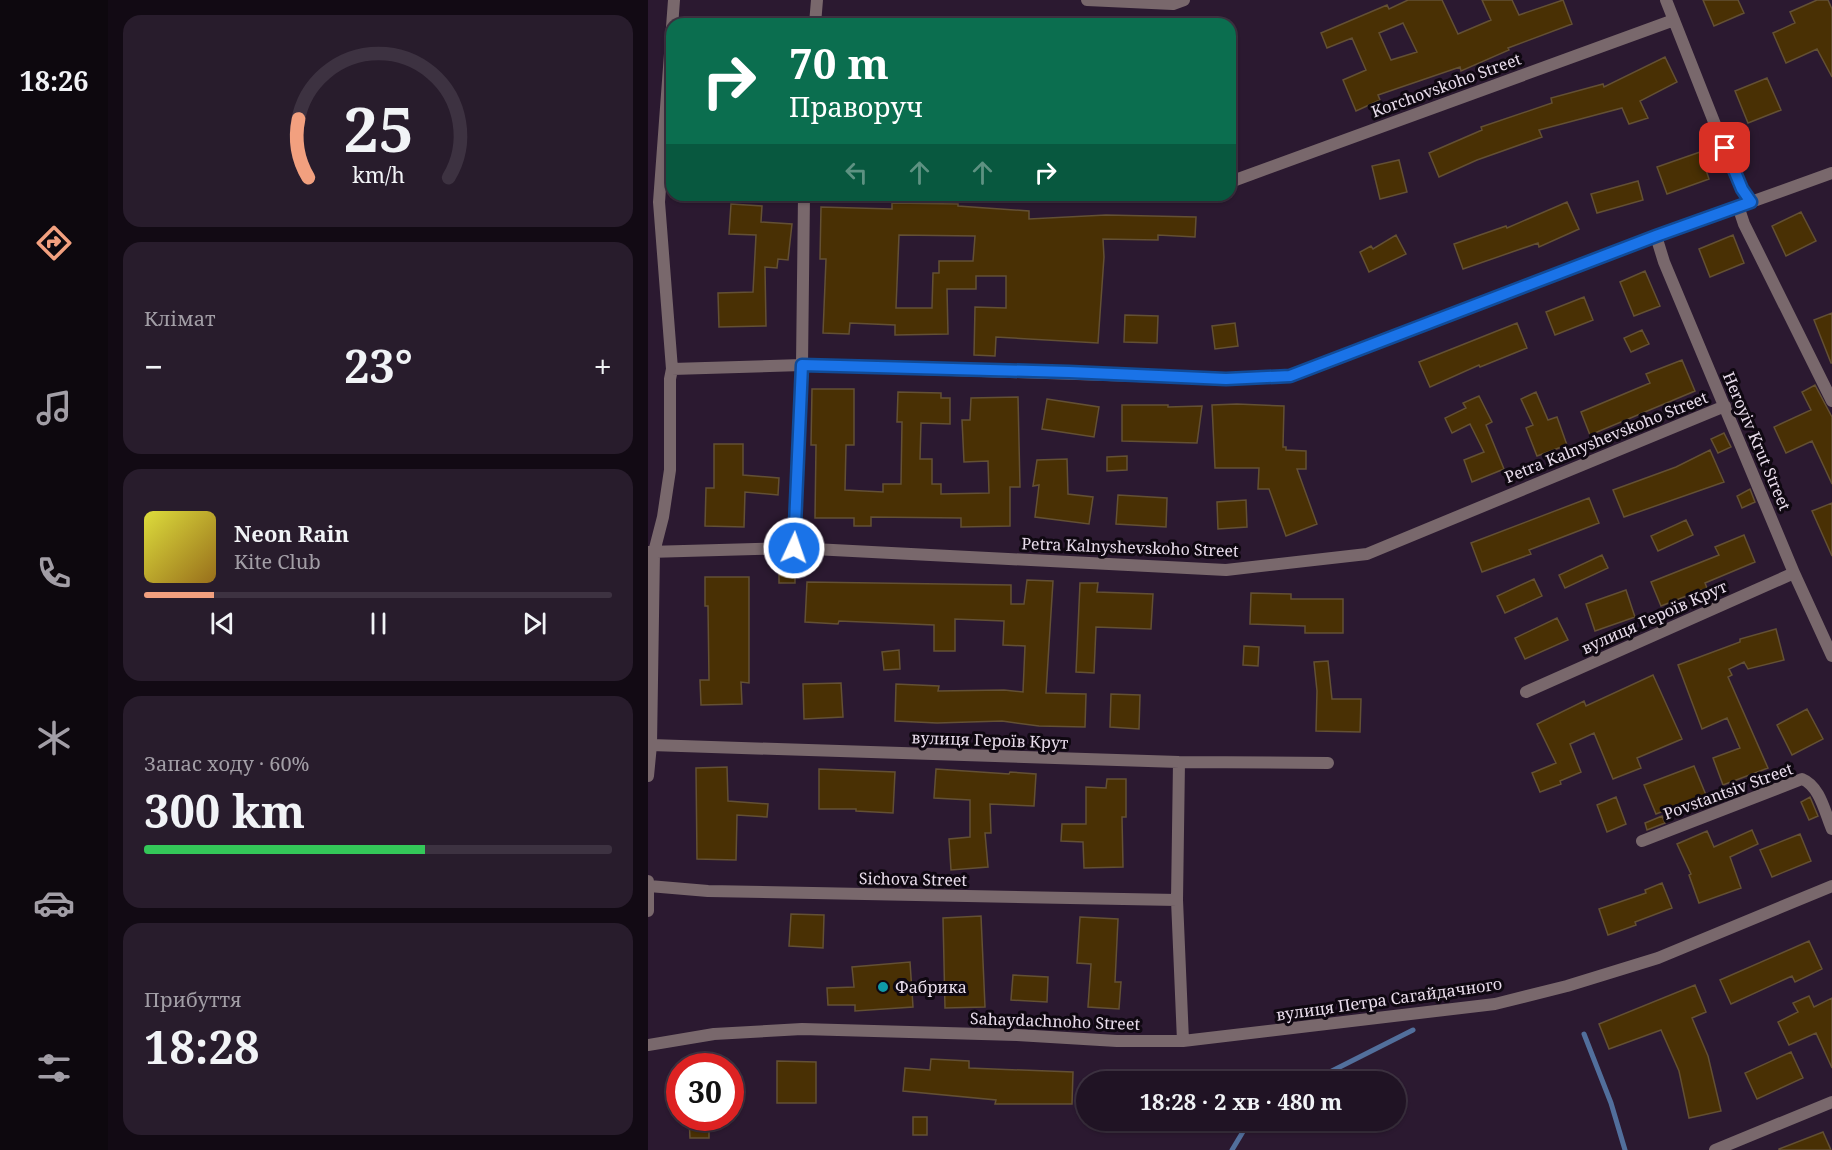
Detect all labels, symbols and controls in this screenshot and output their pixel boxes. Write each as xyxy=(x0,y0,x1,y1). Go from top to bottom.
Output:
text: 70 m xyxy=(789,34,889,91)
icon: right xyxy=(690,42,768,120)
street label: Korchovskoho Street xyxy=(1368,48,1524,122)
text: 18:26 xyxy=(19,62,89,99)
text: 25 xyxy=(343,85,413,170)
text: Праворуч xyxy=(789,88,923,125)
pin xyxy=(1699,122,1750,173)
icon: arrive xyxy=(1708,131,1741,164)
icon: left xyxy=(840,156,873,189)
icon: ahead xyxy=(903,156,936,189)
icon: ahead xyxy=(966,156,999,189)
icon: right xyxy=(1029,156,1062,189)
text: km/h xyxy=(352,160,405,189)
icon: directions xyxy=(33,222,75,264)
text: Клімат xyxy=(144,305,216,332)
text: 23° xyxy=(344,335,413,396)
text: − xyxy=(144,344,163,389)
text: + xyxy=(594,344,612,389)
street label: Heroyiv Krut Street xyxy=(1718,368,1796,514)
street label: Petra Kalnyshevskoho Street xyxy=(1501,386,1711,488)
icon: music xyxy=(33,387,75,429)
position arrow xyxy=(762,516,826,580)
text: Neon Rain xyxy=(234,518,349,548)
street label: Petra Kalnyshevskoho Street xyxy=(1021,532,1239,562)
text: Kite Club xyxy=(234,548,321,575)
icon: phone xyxy=(33,552,75,594)
street label: вулиця Героїв Крут xyxy=(1578,575,1731,659)
icon: previous xyxy=(206,607,239,640)
icon: pause xyxy=(362,607,395,640)
icon: next xyxy=(518,607,551,640)
icon: climate xyxy=(33,717,75,759)
street label: вулиця Героїв Крут xyxy=(911,726,1069,754)
text: Запас ходу · 60% xyxy=(144,750,309,777)
street label: Povstantsiv Street xyxy=(1660,757,1796,825)
text: 300 km xyxy=(144,780,305,841)
street label: Sichova Street xyxy=(859,867,968,891)
icon: car xyxy=(33,882,75,924)
street label: вулиця Петра Сагайдачного xyxy=(1275,972,1503,1026)
place label: Фабрика xyxy=(895,976,967,998)
marker: Фабрика xyxy=(876,980,890,994)
text: Прибуття xyxy=(144,986,242,1013)
street label: Sahaydachnoho Street xyxy=(970,1007,1141,1035)
text: 18:28 xyxy=(144,1016,259,1077)
icon: filters xyxy=(33,1047,75,1089)
speed limit sign: 30 xyxy=(666,1053,744,1131)
text: 18:28 · 2 хв · 480 m xyxy=(1140,1086,1342,1116)

